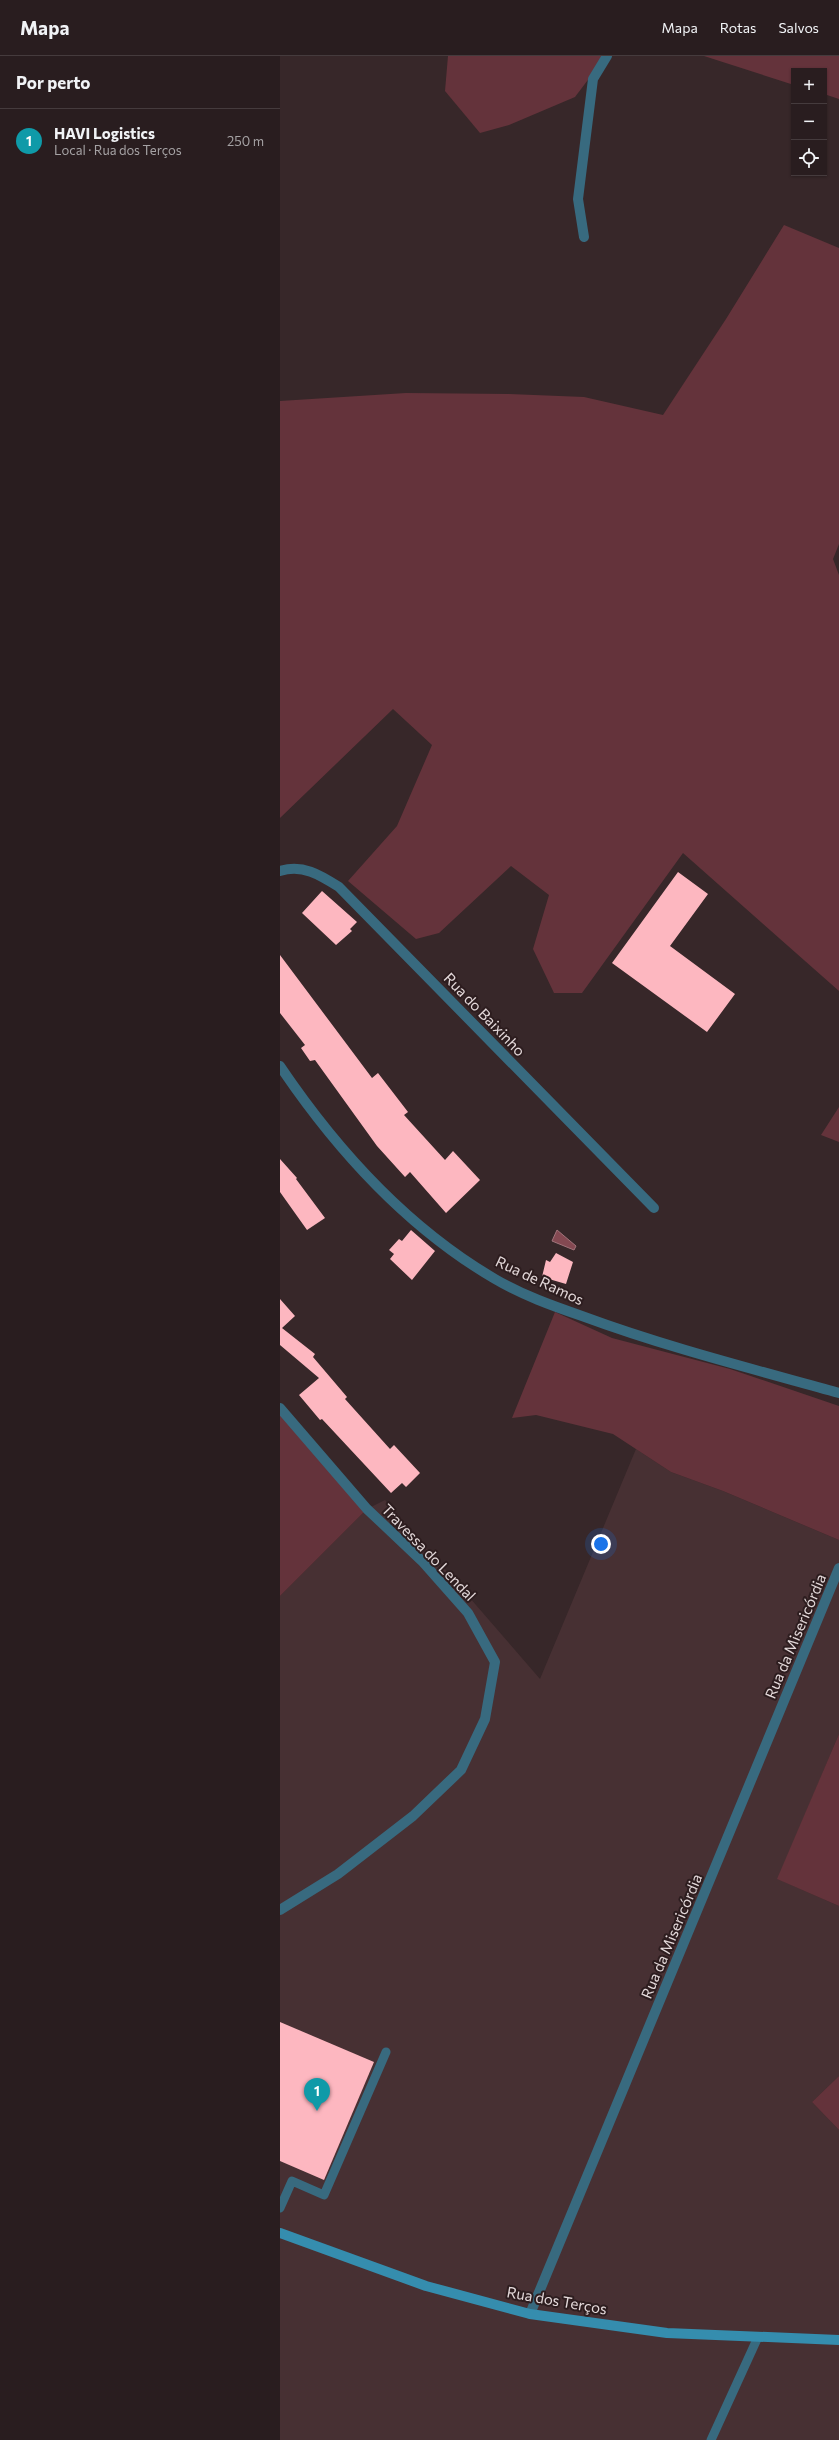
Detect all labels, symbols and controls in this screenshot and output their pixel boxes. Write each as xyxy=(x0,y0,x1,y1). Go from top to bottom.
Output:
text: Mapa xyxy=(20,16,69,39)
text: Mapa xyxy=(662,19,698,36)
text: Rotas xyxy=(720,19,756,36)
text: Salvos xyxy=(778,19,819,36)
map controls xyxy=(791,68,827,176)
button: + xyxy=(791,68,827,104)
text: Por perto xyxy=(16,72,91,93)
button: − xyxy=(791,104,827,140)
text: HAVI Logistics xyxy=(54,124,155,142)
text: 1 xyxy=(26,133,32,149)
text: 250 m xyxy=(227,133,264,149)
button: locate xyxy=(791,140,827,176)
text: Local · Rua dos Terços xyxy=(54,142,182,158)
street label: Rua do Baixinho xyxy=(441,969,529,1059)
street label: Rua de Ramos xyxy=(493,1252,587,1308)
street label: Travessa do Lendal xyxy=(378,1500,480,1604)
your location xyxy=(591,1534,611,1554)
street label: Rua da Misericórdia xyxy=(761,1571,829,1701)
street label: Rua da Misericórdia xyxy=(637,1871,705,2001)
pin: 1 xyxy=(304,2078,330,2111)
street label: Rua dos Terços xyxy=(506,2282,609,2318)

